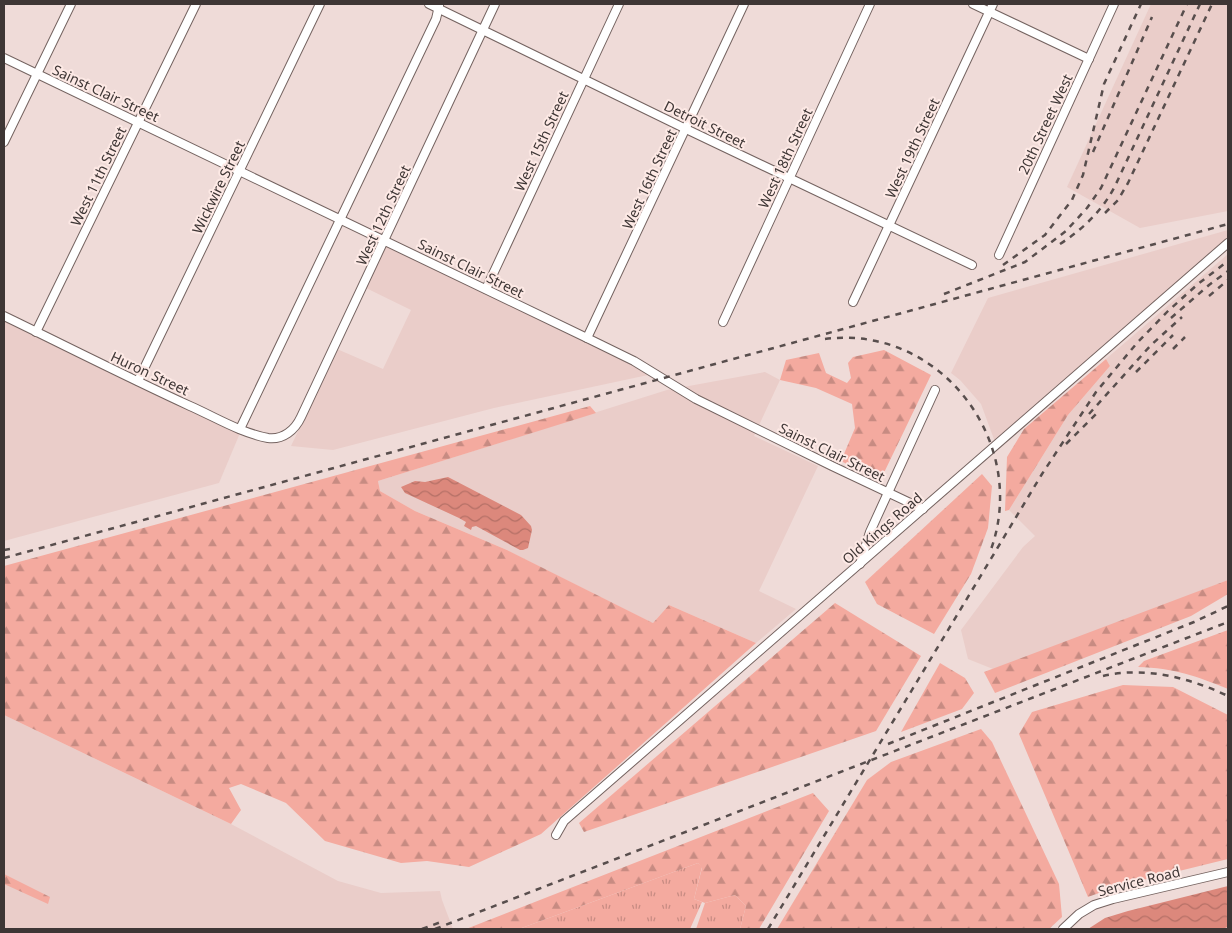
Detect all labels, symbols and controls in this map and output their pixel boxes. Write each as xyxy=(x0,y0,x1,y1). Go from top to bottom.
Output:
street label: Sainst Clair Street xyxy=(50,60,162,126)
street label: 20th Street West xyxy=(1013,71,1077,177)
street label: West 15th Street xyxy=(509,88,573,194)
street label: West 19th Street xyxy=(880,95,944,201)
street label: Detroit Street xyxy=(661,96,749,152)
street label: West 18th Street xyxy=(753,105,817,211)
street label: West 11th Street xyxy=(66,123,130,229)
street label: West 16th Street xyxy=(617,126,681,232)
street label: Wickwire Street xyxy=(187,137,249,237)
street label: West 12th Street xyxy=(351,162,415,268)
street label: Sainst Clair Street xyxy=(415,234,527,302)
street label: Huron Street xyxy=(108,347,192,399)
street label: Sainst Clair Street xyxy=(776,418,888,486)
street label: Old Kings Road xyxy=(838,488,926,568)
street label: Service Road xyxy=(1096,862,1182,900)

